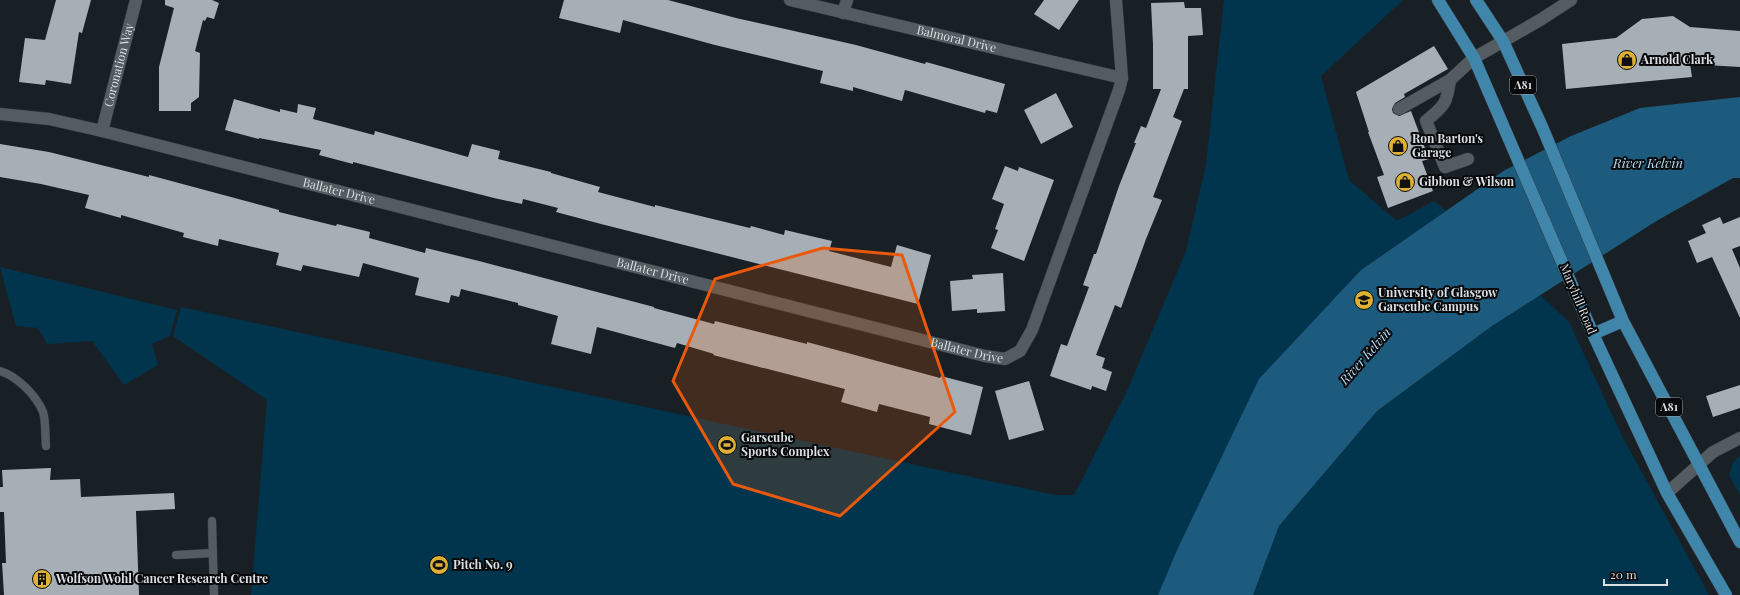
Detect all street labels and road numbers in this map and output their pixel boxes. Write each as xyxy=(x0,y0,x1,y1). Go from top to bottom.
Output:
street label: Coronation Way xyxy=(100,21,137,109)
street label: Balmoral Drive xyxy=(915,21,998,55)
road number: A81 xyxy=(1510,76,1536,94)
street label: Ballater Drive xyxy=(301,173,377,207)
street label: Ballater Drive xyxy=(615,253,691,287)
street label: Maryhill Road xyxy=(1557,261,1601,336)
street label: Ballater Drive xyxy=(929,333,1004,366)
road number: A81 xyxy=(1656,398,1682,416)

